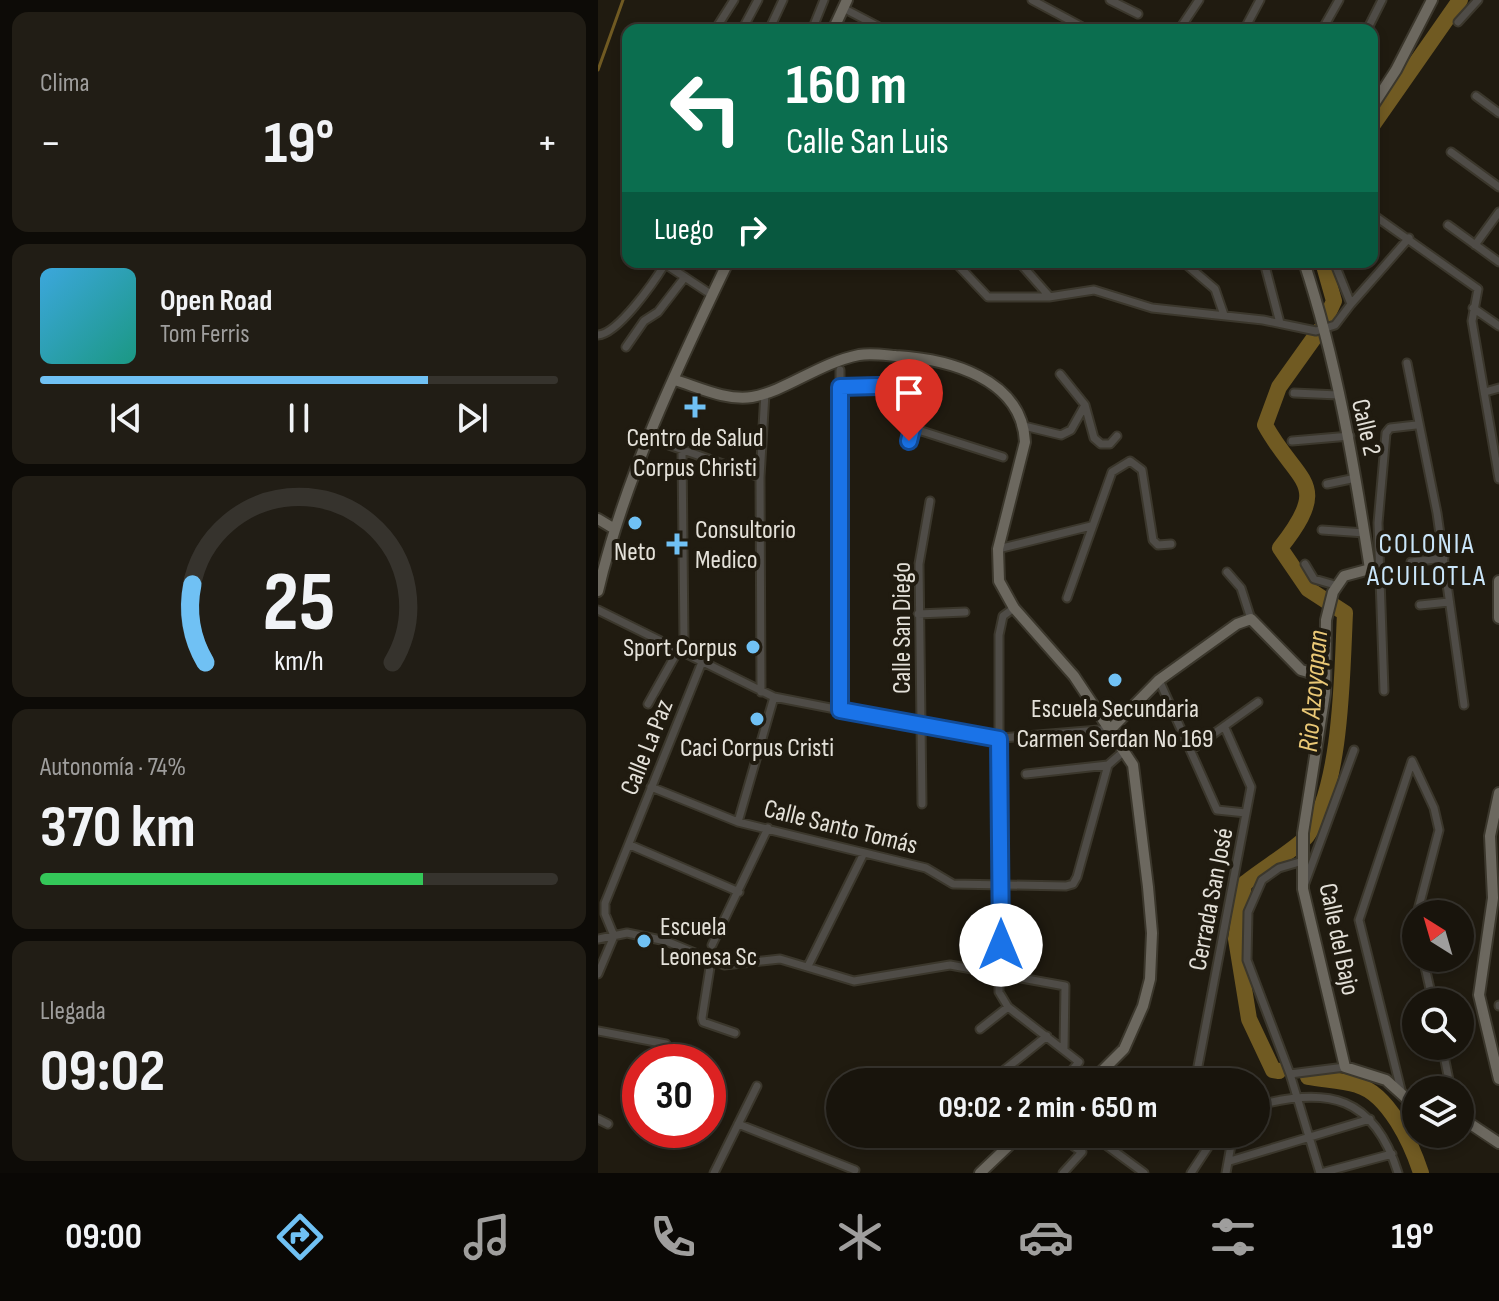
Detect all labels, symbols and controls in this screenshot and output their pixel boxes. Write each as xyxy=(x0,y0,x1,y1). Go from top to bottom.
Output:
text: 160 m xyxy=(786,53,907,120)
icon: left xyxy=(654,56,758,160)
text: Clima xyxy=(40,68,90,99)
text: 19° xyxy=(264,108,334,180)
text: − xyxy=(40,117,62,170)
text: + xyxy=(536,117,558,170)
text: Calle San Luis xyxy=(786,121,949,164)
icon: right xyxy=(730,208,774,252)
text: Luego xyxy=(654,212,714,248)
text: Open Road xyxy=(160,283,272,319)
text: Tom Ferris xyxy=(160,319,250,350)
pin xyxy=(875,359,943,441)
icon: arrive xyxy=(887,371,931,415)
icon: previous xyxy=(104,396,148,440)
icon: pause xyxy=(277,396,321,440)
icon: next xyxy=(450,396,494,440)
marker: Centro de Salud Corpus Christi xyxy=(684,396,706,418)
street label: Calle 2 xyxy=(1344,396,1387,459)
place label: Centro de Salud Corpus Christi xyxy=(626,423,764,484)
marker: Neto xyxy=(626,514,644,532)
place label: Consultorio Medico xyxy=(695,515,796,576)
district label: COLONIA ACUILOTLA xyxy=(1366,528,1487,593)
marker: Consultorio Medico xyxy=(666,533,688,555)
place label: Neto xyxy=(614,537,656,568)
text: 25 xyxy=(263,553,335,653)
street label: Calle San Diego xyxy=(887,562,918,694)
water label: Rio Azoyapan xyxy=(1292,629,1335,753)
place label: Sport Corpus xyxy=(623,633,737,664)
marker: Sport Corpus xyxy=(744,638,762,656)
text: km/h xyxy=(274,644,324,679)
marker: Escuela Secundaria Carmen Serdan No 169 xyxy=(1106,671,1124,689)
place label: Escuela Secundaria Carmen Serdan No 169 xyxy=(1017,694,1213,755)
street label: Calle La Paz xyxy=(614,695,681,800)
marker: Caci Corpus Cristi xyxy=(748,710,766,728)
place label: Caci Corpus Cristi xyxy=(680,733,834,764)
text: Autonomía · 74% xyxy=(40,752,186,783)
text: 370 km xyxy=(40,792,196,864)
street label: Calle Santo Tomás xyxy=(761,793,921,862)
street label: Cerrada San José xyxy=(1182,825,1240,973)
street label: Calle del Bajo xyxy=(1312,880,1366,998)
north arrow xyxy=(1402,900,1474,972)
map controls xyxy=(1402,900,1474,1148)
position arrow xyxy=(959,903,1043,987)
place label: Escuela Leonesa Sc xyxy=(660,912,757,973)
marker: Escuela Leonesa Sc xyxy=(635,932,653,950)
button: search xyxy=(1402,988,1474,1060)
text: Llegada xyxy=(40,996,106,1027)
text: 09:02 xyxy=(40,1036,165,1108)
speed limit sign: 30 xyxy=(622,1044,726,1148)
button: layers xyxy=(1402,1076,1474,1148)
text: 09:02 · 2 min · 650 m xyxy=(939,1090,1158,1126)
icon: directions xyxy=(272,1209,328,1265)
icon: music xyxy=(459,1209,515,1265)
icon: phone xyxy=(645,1209,701,1265)
icon: climate xyxy=(832,1209,888,1265)
icon: car xyxy=(1018,1209,1074,1265)
icon: filters xyxy=(1205,1209,1261,1265)
text: 09:00 xyxy=(65,1216,142,1259)
text: 19° xyxy=(1391,1216,1434,1259)

